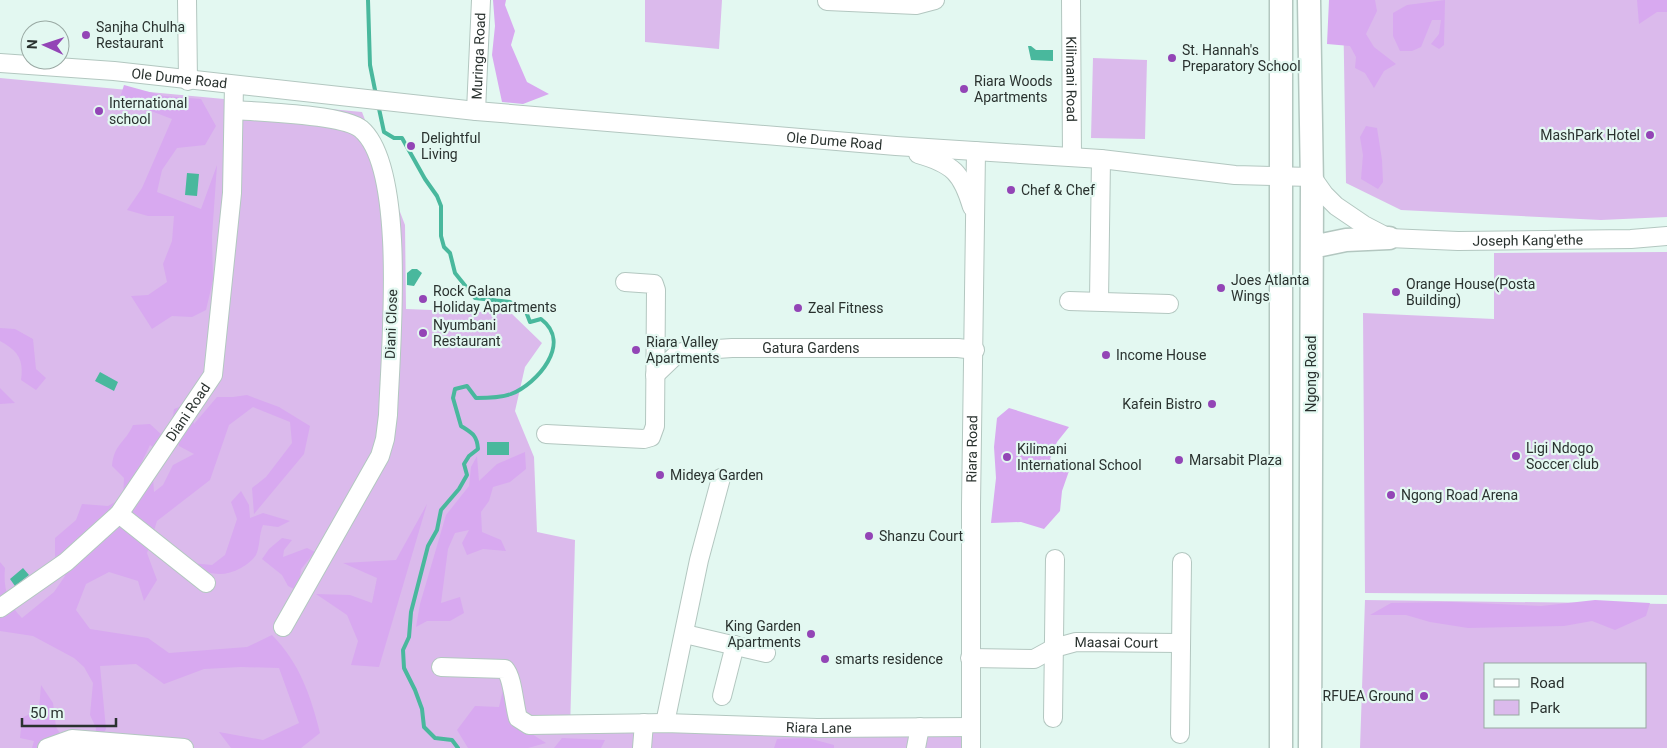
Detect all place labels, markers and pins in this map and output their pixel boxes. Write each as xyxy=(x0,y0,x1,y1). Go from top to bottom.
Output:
place label: Sanjha Chulha Restaurant xyxy=(96,19,185,51)
marker: Sanjha Chulha Restaurant xyxy=(80,29,92,41)
place label: St. Hannah's Preparatory School xyxy=(1182,42,1301,74)
marker: St. Hannah's Preparatory School xyxy=(1166,52,1178,64)
place label: Riara Woods Apartments xyxy=(974,73,1053,105)
marker: Riara Woods Apartments xyxy=(958,83,970,95)
place label: International school xyxy=(109,95,187,127)
marker: International school xyxy=(93,105,105,117)
place label: MashPark Hotel xyxy=(1540,127,1640,143)
marker: MashPark Hotel xyxy=(1644,129,1656,141)
place label: Delightful Living xyxy=(421,130,481,162)
marker: Delightful Living xyxy=(405,140,417,152)
place label: Chef & Chef xyxy=(1021,182,1095,198)
marker: Chef & Chef xyxy=(1005,184,1017,196)
place label: Joes Atlanta Wings xyxy=(1231,272,1309,304)
place label: Orange House(Posta Building) xyxy=(1406,276,1536,309)
marker: Joes Atlanta Wings xyxy=(1215,282,1227,294)
place label: Rock Galana Holiday Apartments xyxy=(433,283,557,315)
marker: Orange House(Posta Building) xyxy=(1390,286,1402,298)
marker: Rock Galana Holiday Apartments xyxy=(417,293,429,305)
place label: Zeal Fitness xyxy=(808,300,884,316)
marker: Zeal Fitness xyxy=(792,302,804,314)
place label: Nyumbani Restaurant xyxy=(433,317,501,349)
marker: Nyumbani Restaurant xyxy=(417,327,429,339)
place label: Riara Valley Apartments xyxy=(646,334,720,366)
marker: Riara Valley Apartments xyxy=(630,344,642,356)
place label: Income House xyxy=(1116,347,1206,363)
marker: Income House xyxy=(1100,349,1112,361)
place label: Kafein Bistro xyxy=(1122,396,1202,412)
marker: Kafein Bistro xyxy=(1206,398,1218,410)
place label: Ligi Ndogo Soccer club xyxy=(1526,440,1599,472)
place label: Kilimani International School xyxy=(1017,441,1142,473)
marker: Ligi Ndogo Soccer club xyxy=(1510,450,1522,462)
marker: Kilimani International School xyxy=(1001,451,1013,463)
place label: Marsabit Plaza xyxy=(1189,452,1282,468)
marker: Marsabit Plaza xyxy=(1173,454,1185,466)
place label: Mideya Garden xyxy=(670,467,763,483)
marker: Mideya Garden xyxy=(654,469,666,481)
place label: Ngong Road Arena xyxy=(1401,487,1518,503)
marker: Ngong Road Arena xyxy=(1385,489,1397,501)
place label: Shanzu Court xyxy=(879,528,963,544)
marker: Shanzu Court xyxy=(863,530,875,542)
place label: King Garden Apartments xyxy=(725,618,801,650)
marker: King Garden Apartments xyxy=(805,628,817,640)
place label: smarts residence xyxy=(835,651,943,667)
marker: smarts residence xyxy=(819,653,831,665)
place label: RFUEA Ground xyxy=(1323,688,1414,704)
marker: RFUEA Ground xyxy=(1418,690,1430,702)

